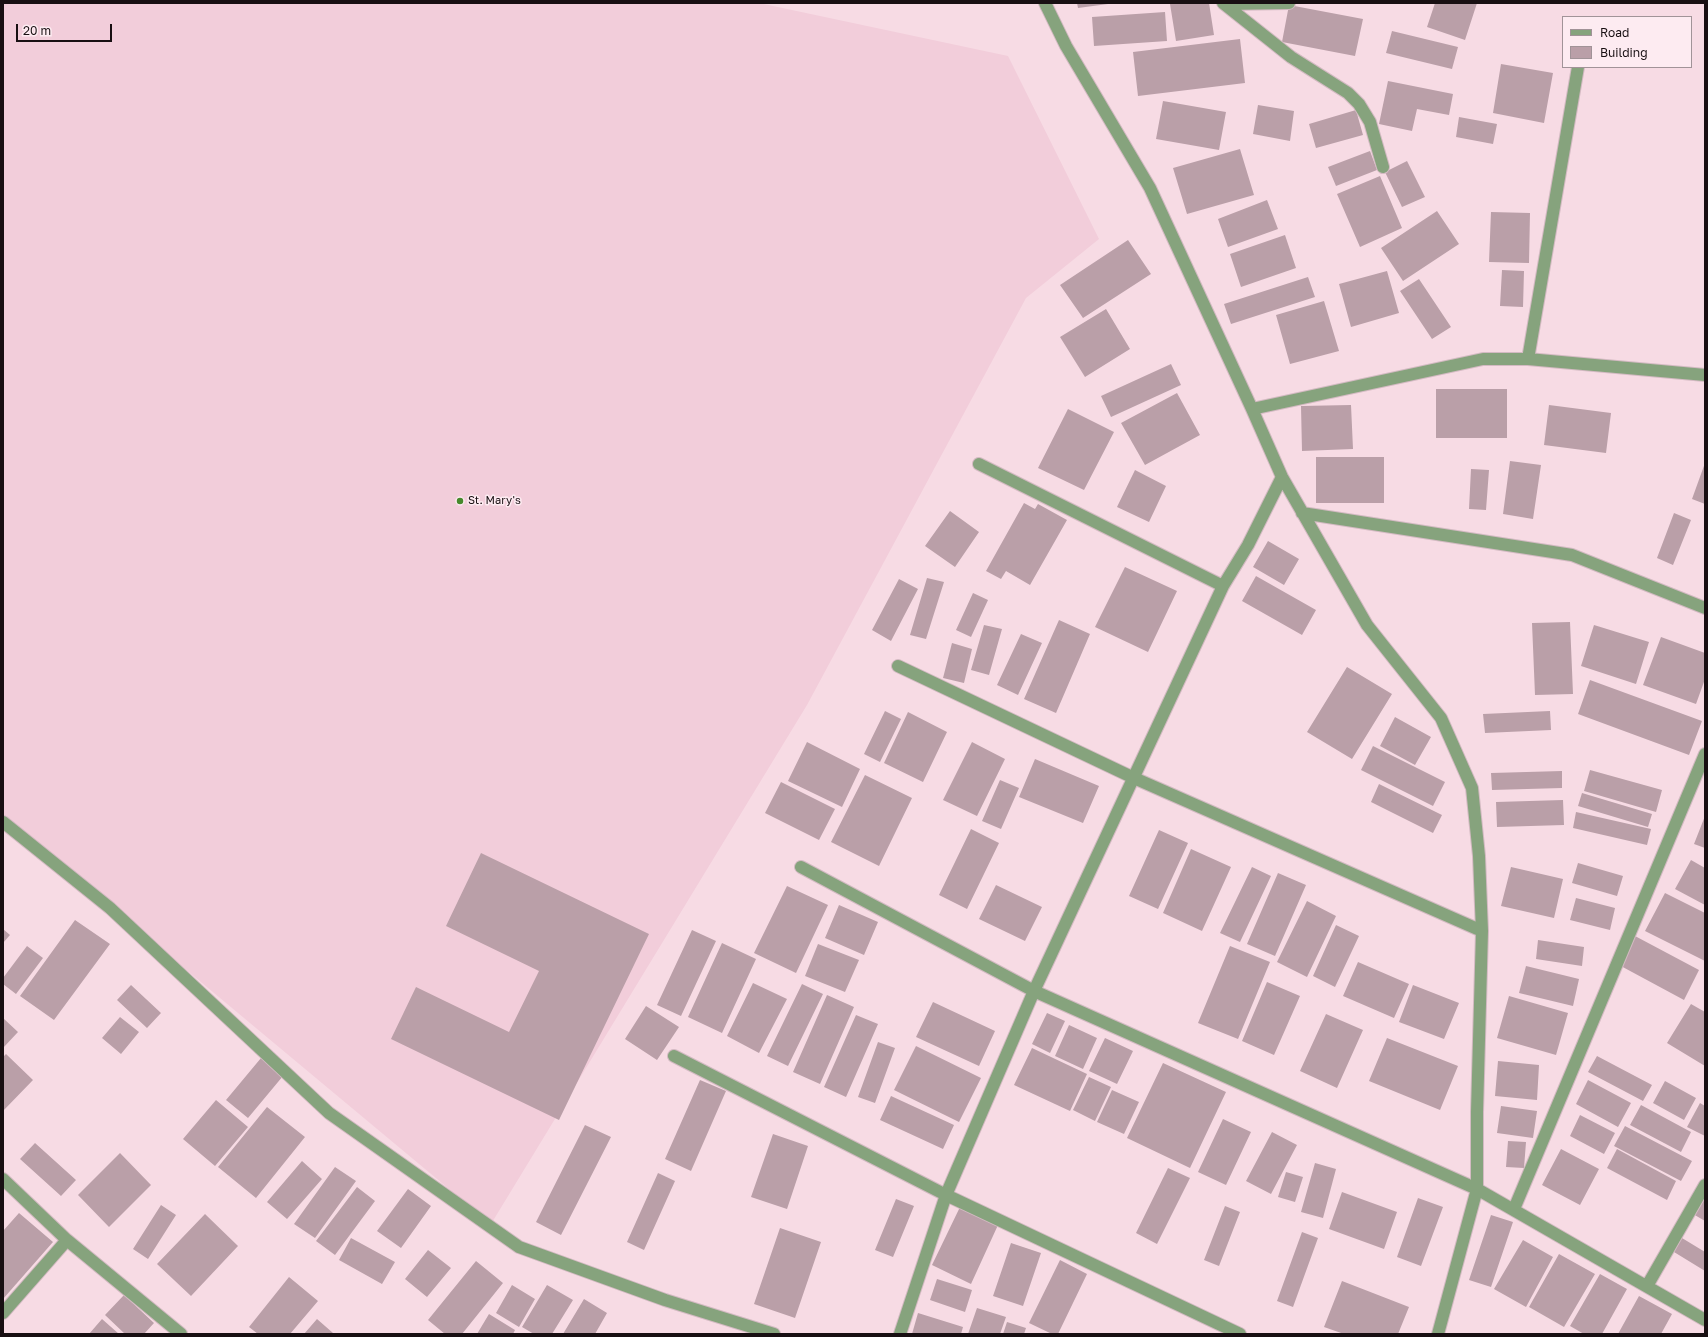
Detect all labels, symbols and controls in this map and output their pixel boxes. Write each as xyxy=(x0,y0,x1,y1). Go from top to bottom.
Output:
scale bar xyxy=(18,16,114,42)
legend xyxy=(1562,16,1692,68)
text: 20 m xyxy=(23,23,51,38)
text: Road xyxy=(1600,25,1629,40)
text: Building xyxy=(1600,45,1648,60)
place label: St. Mary's xyxy=(468,494,521,508)
marker: St. Mary's xyxy=(455,496,465,506)

